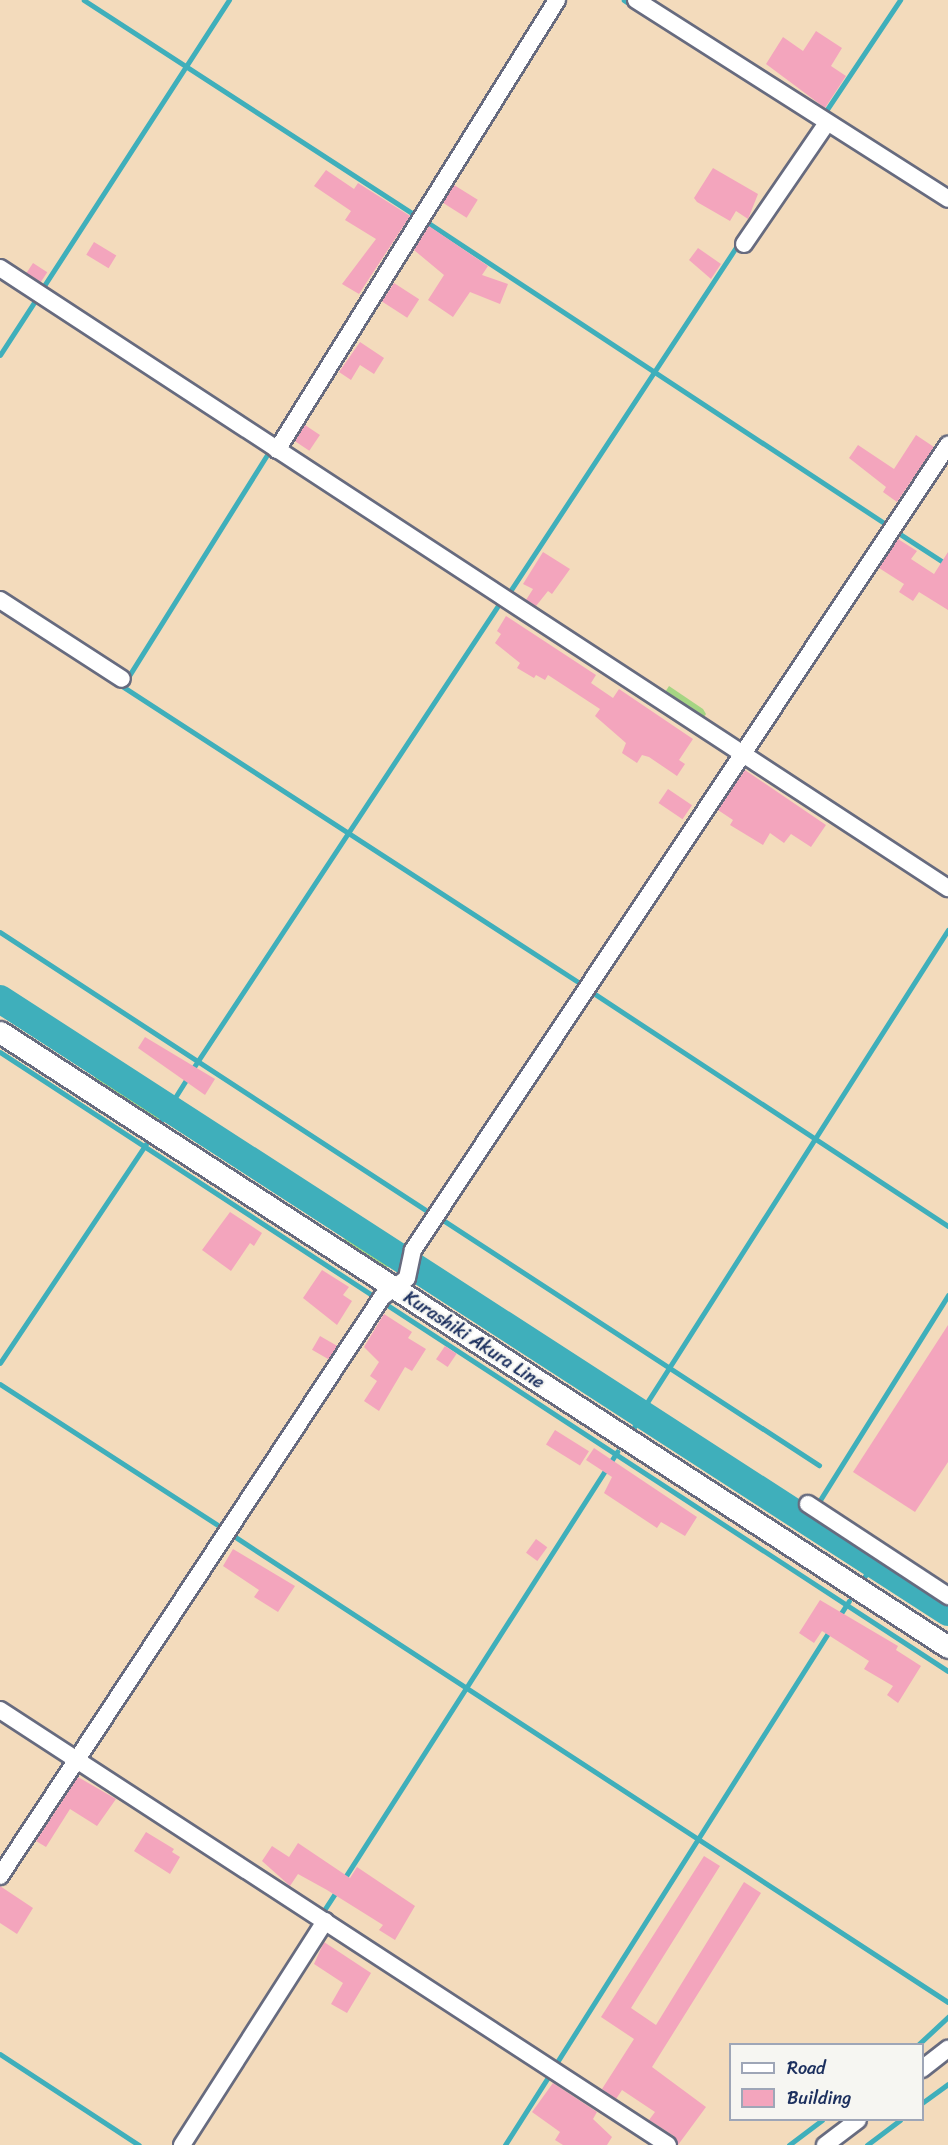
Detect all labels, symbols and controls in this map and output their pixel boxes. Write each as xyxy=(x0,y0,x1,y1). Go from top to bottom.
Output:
street label: Kurashiki Akura Line xyxy=(400,1286,548,1394)
legend xyxy=(729,2043,924,2121)
text: Road xyxy=(787,2052,826,2084)
text: Building xyxy=(787,2082,851,2114)

